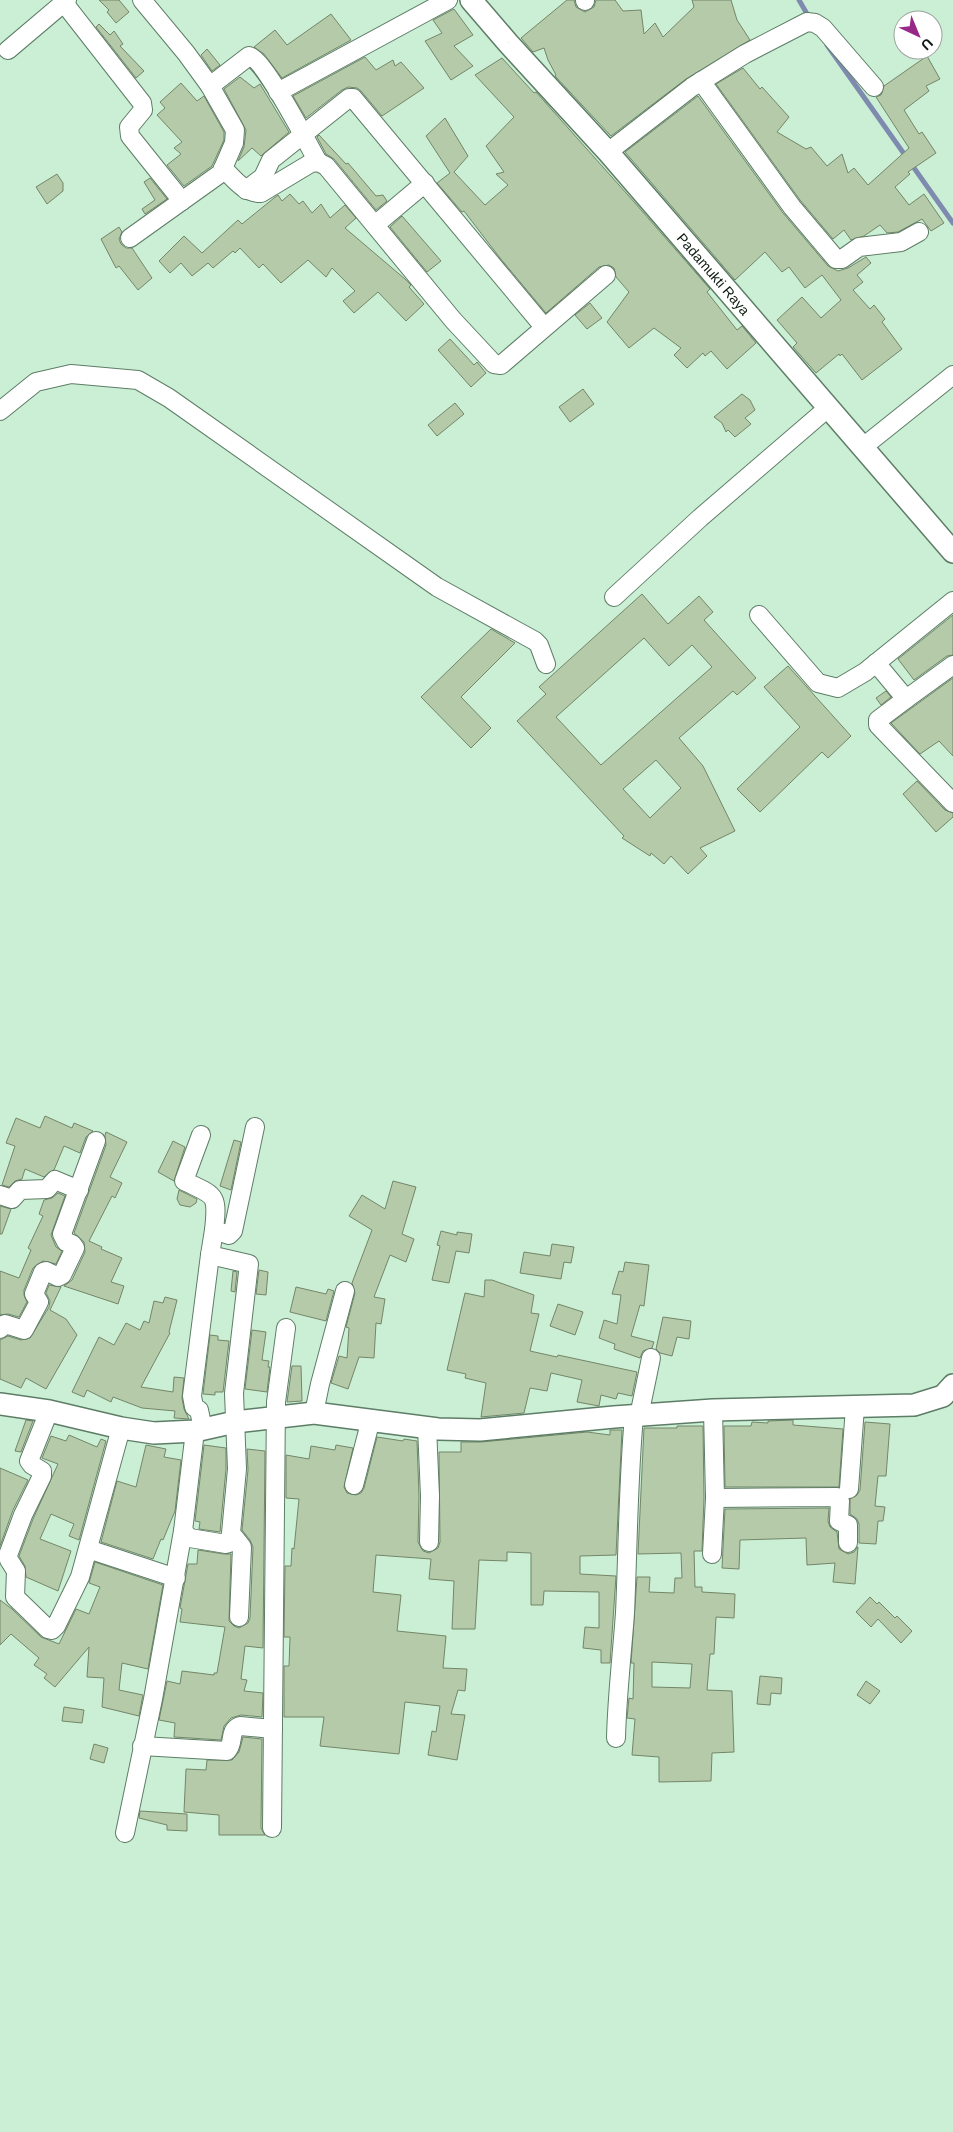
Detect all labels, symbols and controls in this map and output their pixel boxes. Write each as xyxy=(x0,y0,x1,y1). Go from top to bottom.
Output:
north arrow xyxy=(893,10,943,60)
text: U xyxy=(918,35,936,54)
street label: Padamukti Raya xyxy=(674,230,753,318)

